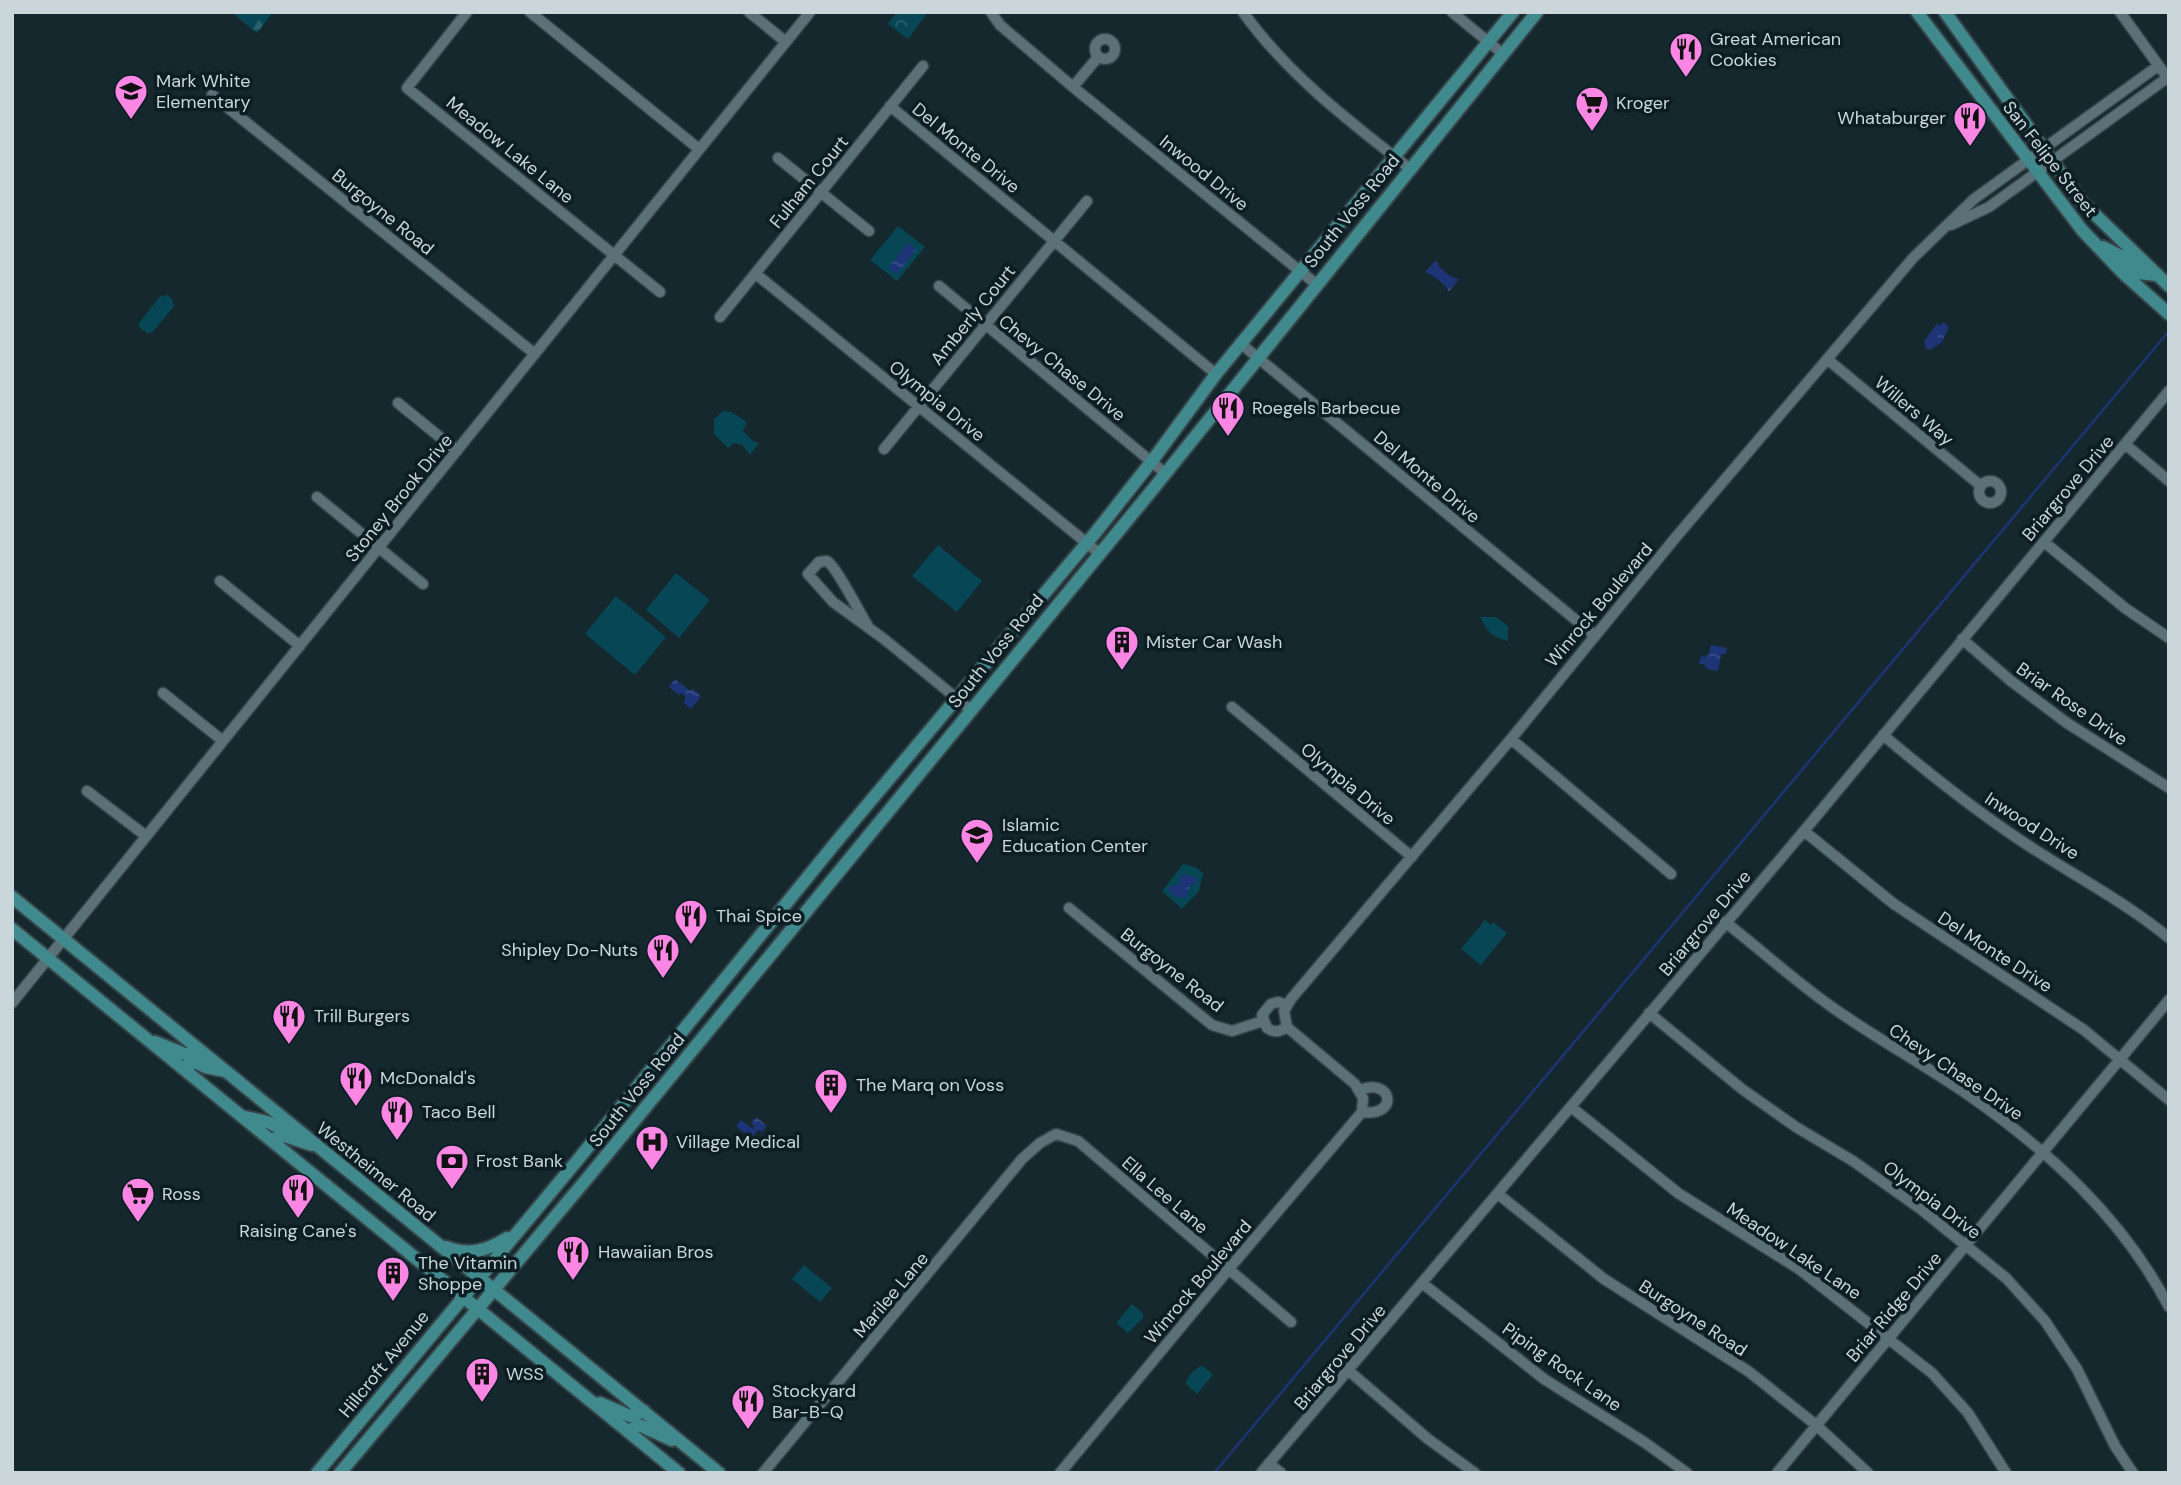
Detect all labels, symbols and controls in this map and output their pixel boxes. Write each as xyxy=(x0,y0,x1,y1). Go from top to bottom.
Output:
place label: Great American Cookies xyxy=(1710,27,1841,72)
restaurant icon: Great American Cookies xyxy=(1667,30,1705,79)
place label: Mark White Elementary xyxy=(156,69,251,114)
school or university icon: Mark White Elementary xyxy=(112,72,150,121)
supermarket icon: Kroger xyxy=(1573,84,1611,133)
street label: Meadow Lake Lane xyxy=(441,91,579,209)
place label: Kroger xyxy=(1616,91,1670,115)
street label: San Felipe Street xyxy=(1997,96,2103,222)
street label: Del Monte Drive xyxy=(907,97,1025,199)
restaurant icon: Whataburger xyxy=(1951,99,1989,148)
place label: Whataburger xyxy=(1837,106,1946,130)
street label: Inwood Drive xyxy=(1154,130,1254,216)
street label: Fulham Court xyxy=(764,131,854,233)
street label: South Voss Road xyxy=(1299,149,1405,273)
street label: Burgoyne Road xyxy=(327,163,439,261)
street label: Amberly Court xyxy=(925,260,1021,370)
street label: Chevy Chase Drive xyxy=(993,309,1131,427)
street label: Olympia Drive xyxy=(884,355,990,447)
street label: Willers Way xyxy=(1869,371,1959,451)
restaurant icon: Roegels Barbecue xyxy=(1209,389,1247,438)
place label: Roegels Barbecue xyxy=(1252,396,1400,420)
street label: Del Monte Drive xyxy=(1369,425,1485,529)
street label: Stoney Brook Drive xyxy=(340,429,458,567)
street label: Briargrove Drive xyxy=(2017,430,2119,546)
street label: Winrock Boulevard xyxy=(1540,538,1658,672)
street label: South Voss Road xyxy=(943,589,1049,713)
building icon: Mister Car Wash xyxy=(1103,623,1141,672)
place label: Mister Car Wash xyxy=(1146,630,1282,654)
street label: Briar Rose Drive xyxy=(2012,657,2132,751)
street label: Olympia Drive xyxy=(1296,737,1400,831)
street label: Inwood Drive xyxy=(1980,787,2084,865)
place label: Islamic Education Center xyxy=(1002,813,1148,858)
school or university icon: Islamic Education Center xyxy=(958,816,996,865)
street label: Briargrove Drive xyxy=(1654,865,1756,981)
restaurant icon: Thai Spice xyxy=(672,897,710,946)
place label: Thai Spice xyxy=(716,904,802,928)
street label: Del Monte Drive xyxy=(1933,906,2057,998)
street label: Burgoyne Road xyxy=(1116,922,1228,1018)
restaurant icon: Shipley Do-Nuts xyxy=(644,931,682,980)
place label: Shipley Do-Nuts xyxy=(501,938,638,962)
restaurant icon: Trill Burgers xyxy=(270,997,308,1046)
place label: Trill Burgers xyxy=(314,1004,410,1028)
street label: Chevy Chase Drive xyxy=(1884,1018,2028,1126)
street label: South Voss Road xyxy=(584,1028,690,1152)
restaurant icon: McDonald's xyxy=(337,1059,375,1108)
place label: McDonald's xyxy=(380,1066,476,1090)
building icon: The Marq on Voss xyxy=(812,1066,850,1115)
place label: The Marq on Voss xyxy=(856,1073,1004,1097)
restaurant icon: Taco Bell xyxy=(378,1093,416,1142)
place label: Taco Bell xyxy=(422,1100,495,1124)
street label: Westheimer Road xyxy=(311,1116,441,1228)
hospital icon: Village Medical xyxy=(633,1123,671,1172)
place label: Village Medical xyxy=(676,1130,800,1154)
bank icon: Frost Bank xyxy=(433,1142,471,1191)
place label: Frost Bank xyxy=(476,1149,563,1173)
street label: Ella Lee Lane xyxy=(1117,1151,1213,1239)
street label: Olympia Drive xyxy=(1878,1155,1986,1245)
restaurant icon: Raising Cane's xyxy=(279,1171,317,1220)
supermarket icon: Ross xyxy=(119,1175,157,1224)
place label: Ross xyxy=(162,1182,201,1206)
street label: Meadow Lake Lane xyxy=(1722,1197,1866,1305)
street label: Winrock Boulevard xyxy=(1139,1215,1257,1349)
place label: Raising Cane's xyxy=(239,1219,357,1243)
restaurant icon: Hawaiian Bros xyxy=(554,1233,592,1282)
place label: Hawaiian Bros xyxy=(598,1240,714,1264)
street label: Marilee Lane xyxy=(848,1247,934,1343)
street label: Briar Ridge Drive xyxy=(1841,1247,1947,1367)
place label: The Vitamin Shoppe xyxy=(418,1251,517,1296)
building icon: The Vitamin Shoppe xyxy=(374,1254,412,1303)
street label: Burgoyne Road xyxy=(1634,1274,1752,1362)
street label: Briargrove Drive xyxy=(1289,1299,1391,1415)
street label: Hillcroft Avenue xyxy=(333,1306,435,1422)
street label: Piping Rock Lane xyxy=(1498,1317,1626,1417)
building icon: WSS xyxy=(463,1355,501,1404)
place label: WSS xyxy=(506,1362,544,1386)
place label: Stockyard Bar-B-Q xyxy=(772,1379,856,1424)
restaurant icon: Stockyard Bar-B-Q xyxy=(729,1382,767,1431)

